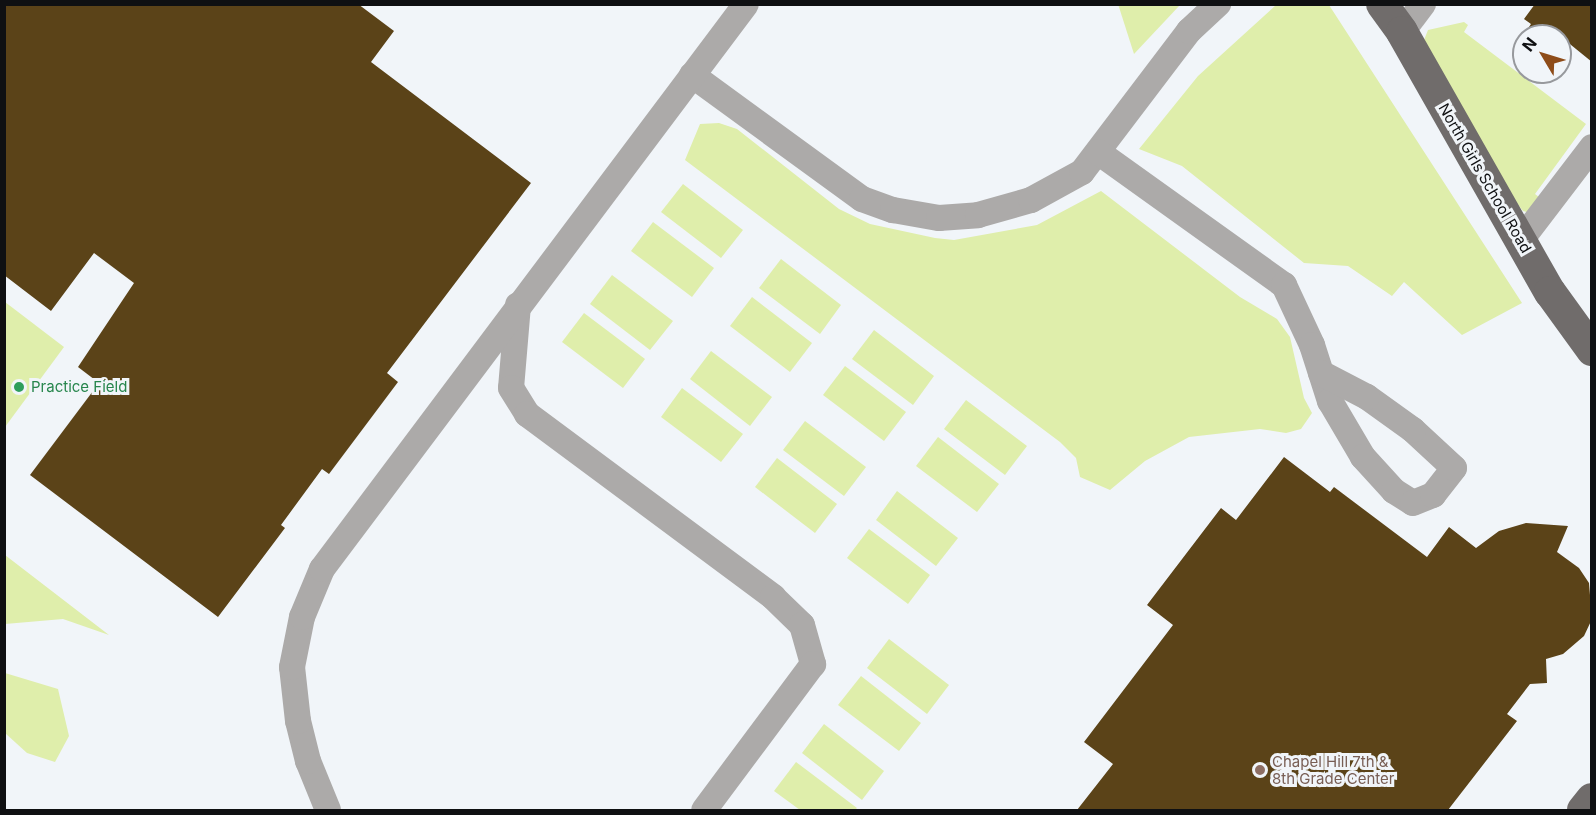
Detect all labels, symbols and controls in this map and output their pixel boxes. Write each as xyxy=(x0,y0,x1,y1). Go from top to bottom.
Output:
north arrow xyxy=(1512,24,1572,84)
text: N xyxy=(1518,33,1541,55)
street label: North Girls School Road xyxy=(1435,100,1535,256)
place label: Practice Field xyxy=(31,378,127,396)
marker: Practice Field xyxy=(12,380,26,394)
place label: Chapel Hill 7th & 8th Grade Center xyxy=(1272,752,1394,787)
marker: Chapel Hill 7th & 8th Grade Center xyxy=(1253,763,1267,777)

